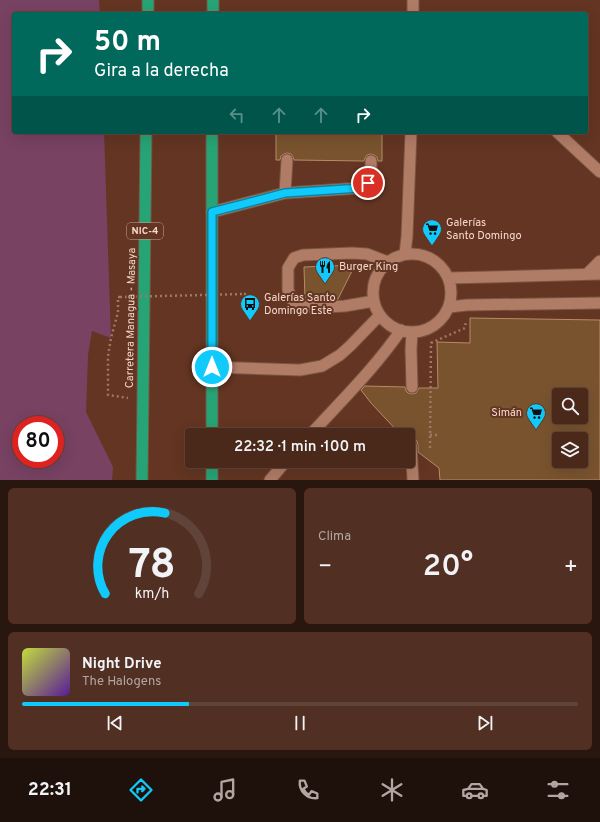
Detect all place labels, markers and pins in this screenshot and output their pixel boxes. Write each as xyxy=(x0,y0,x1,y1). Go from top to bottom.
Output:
pin xyxy=(351,166,385,200)
place label: Galerías Santo Domingo xyxy=(446,216,522,243)
supermarket icon: Galerías Santo Domingo xyxy=(421,218,443,246)
restaurant icon: Burger King xyxy=(314,256,336,284)
place label: Burger King xyxy=(339,260,398,274)
place label: Galerías Santo Domingo Este xyxy=(264,291,336,318)
bus stop icon: Galerías Santo Domingo Este xyxy=(239,293,261,321)
supermarket icon: Simán xyxy=(525,402,547,430)
place label: Simán xyxy=(491,406,522,420)

